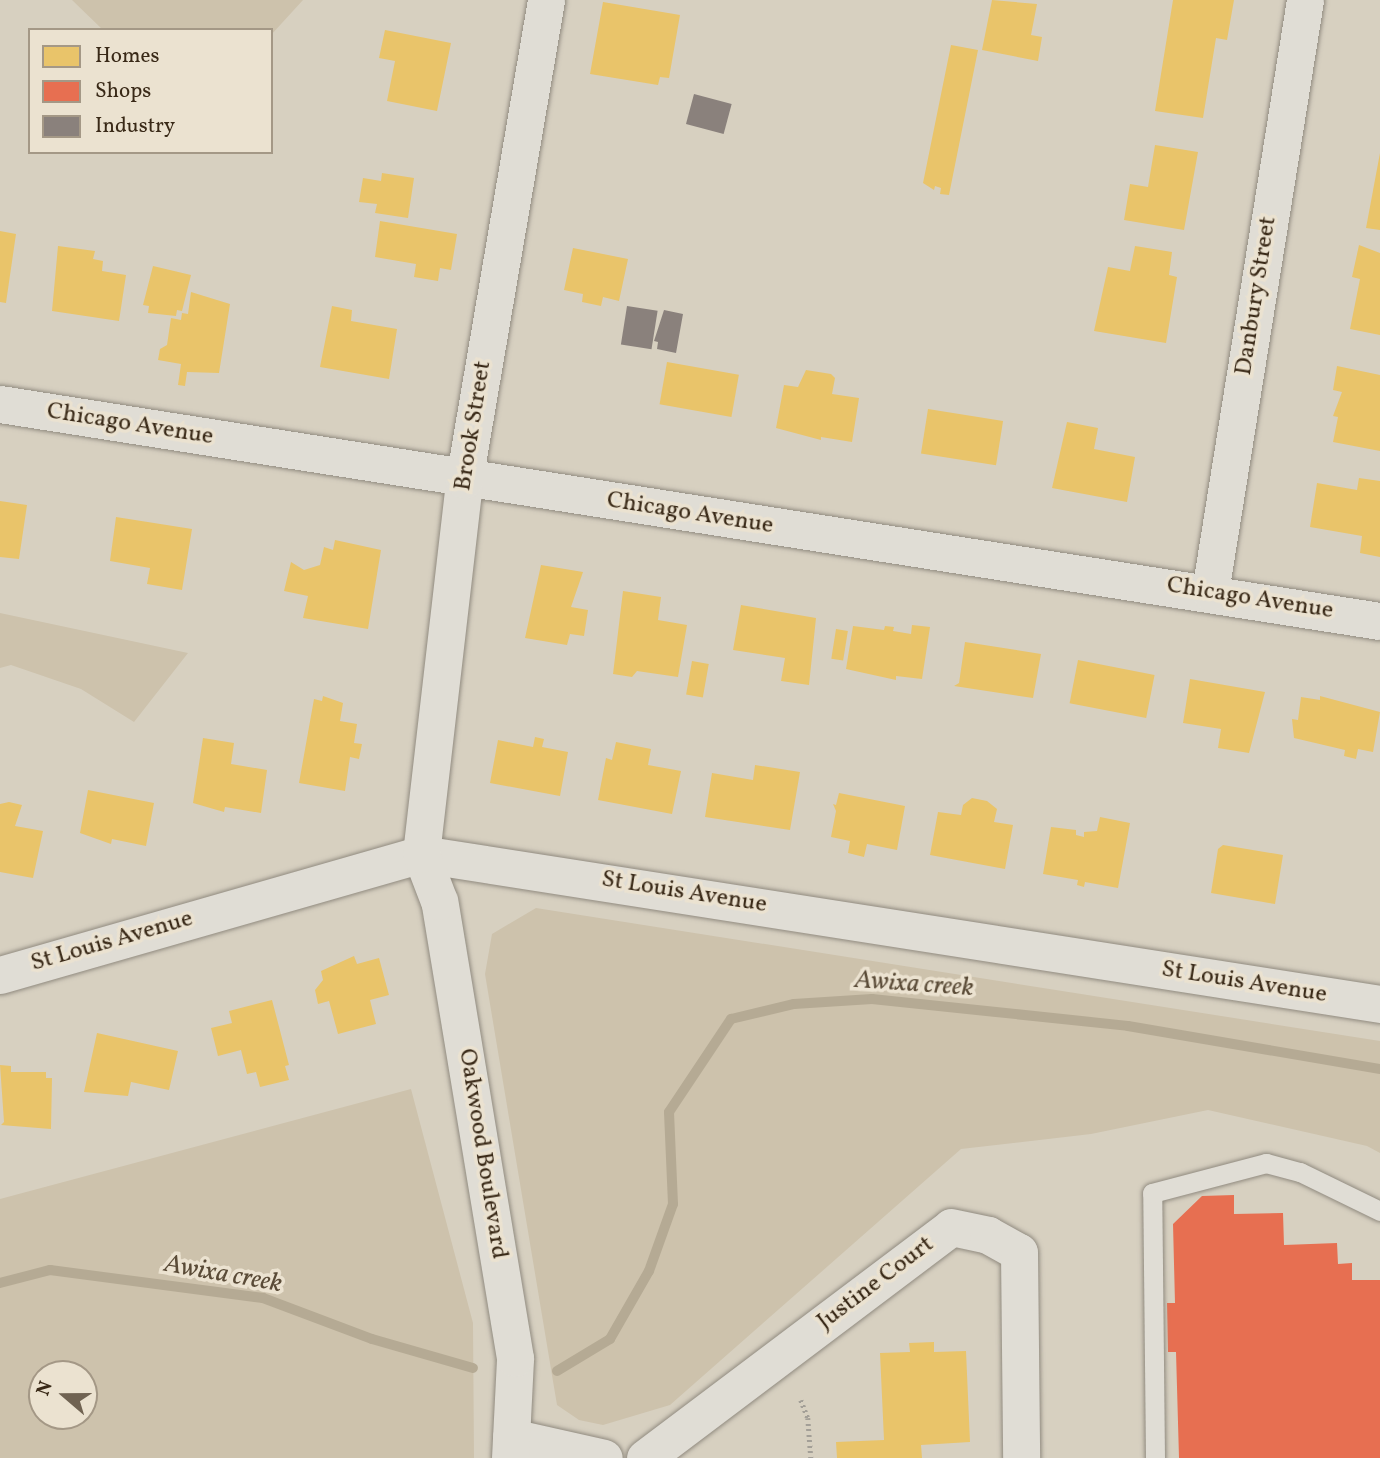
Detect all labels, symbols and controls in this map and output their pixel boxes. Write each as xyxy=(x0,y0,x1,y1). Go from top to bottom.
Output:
legend xyxy=(28,28,273,154)
text: Homes xyxy=(95,42,160,71)
text: Shops xyxy=(95,77,151,106)
text: Industry xyxy=(95,112,175,141)
street label: Danbury Street xyxy=(1230,214,1284,378)
street label: Brook Street xyxy=(450,359,498,493)
street label: Chicago Avenue xyxy=(45,398,215,452)
street label: Chicago Avenue xyxy=(605,487,775,541)
street label: Chicago Avenue xyxy=(1165,572,1335,626)
street label: St Louis Avenue xyxy=(599,866,769,920)
street label: St Louis Avenue xyxy=(28,905,196,979)
street label: St Louis Avenue xyxy=(1159,956,1329,1010)
water label: Awixa creek xyxy=(853,965,975,1005)
street label: Oakwood Boulevard xyxy=(451,1047,513,1261)
street label: Justine Court xyxy=(812,1231,940,1337)
water label: Awixa creek xyxy=(162,1249,284,1301)
north arrow xyxy=(28,1360,98,1430)
text: N xyxy=(31,1378,60,1399)

